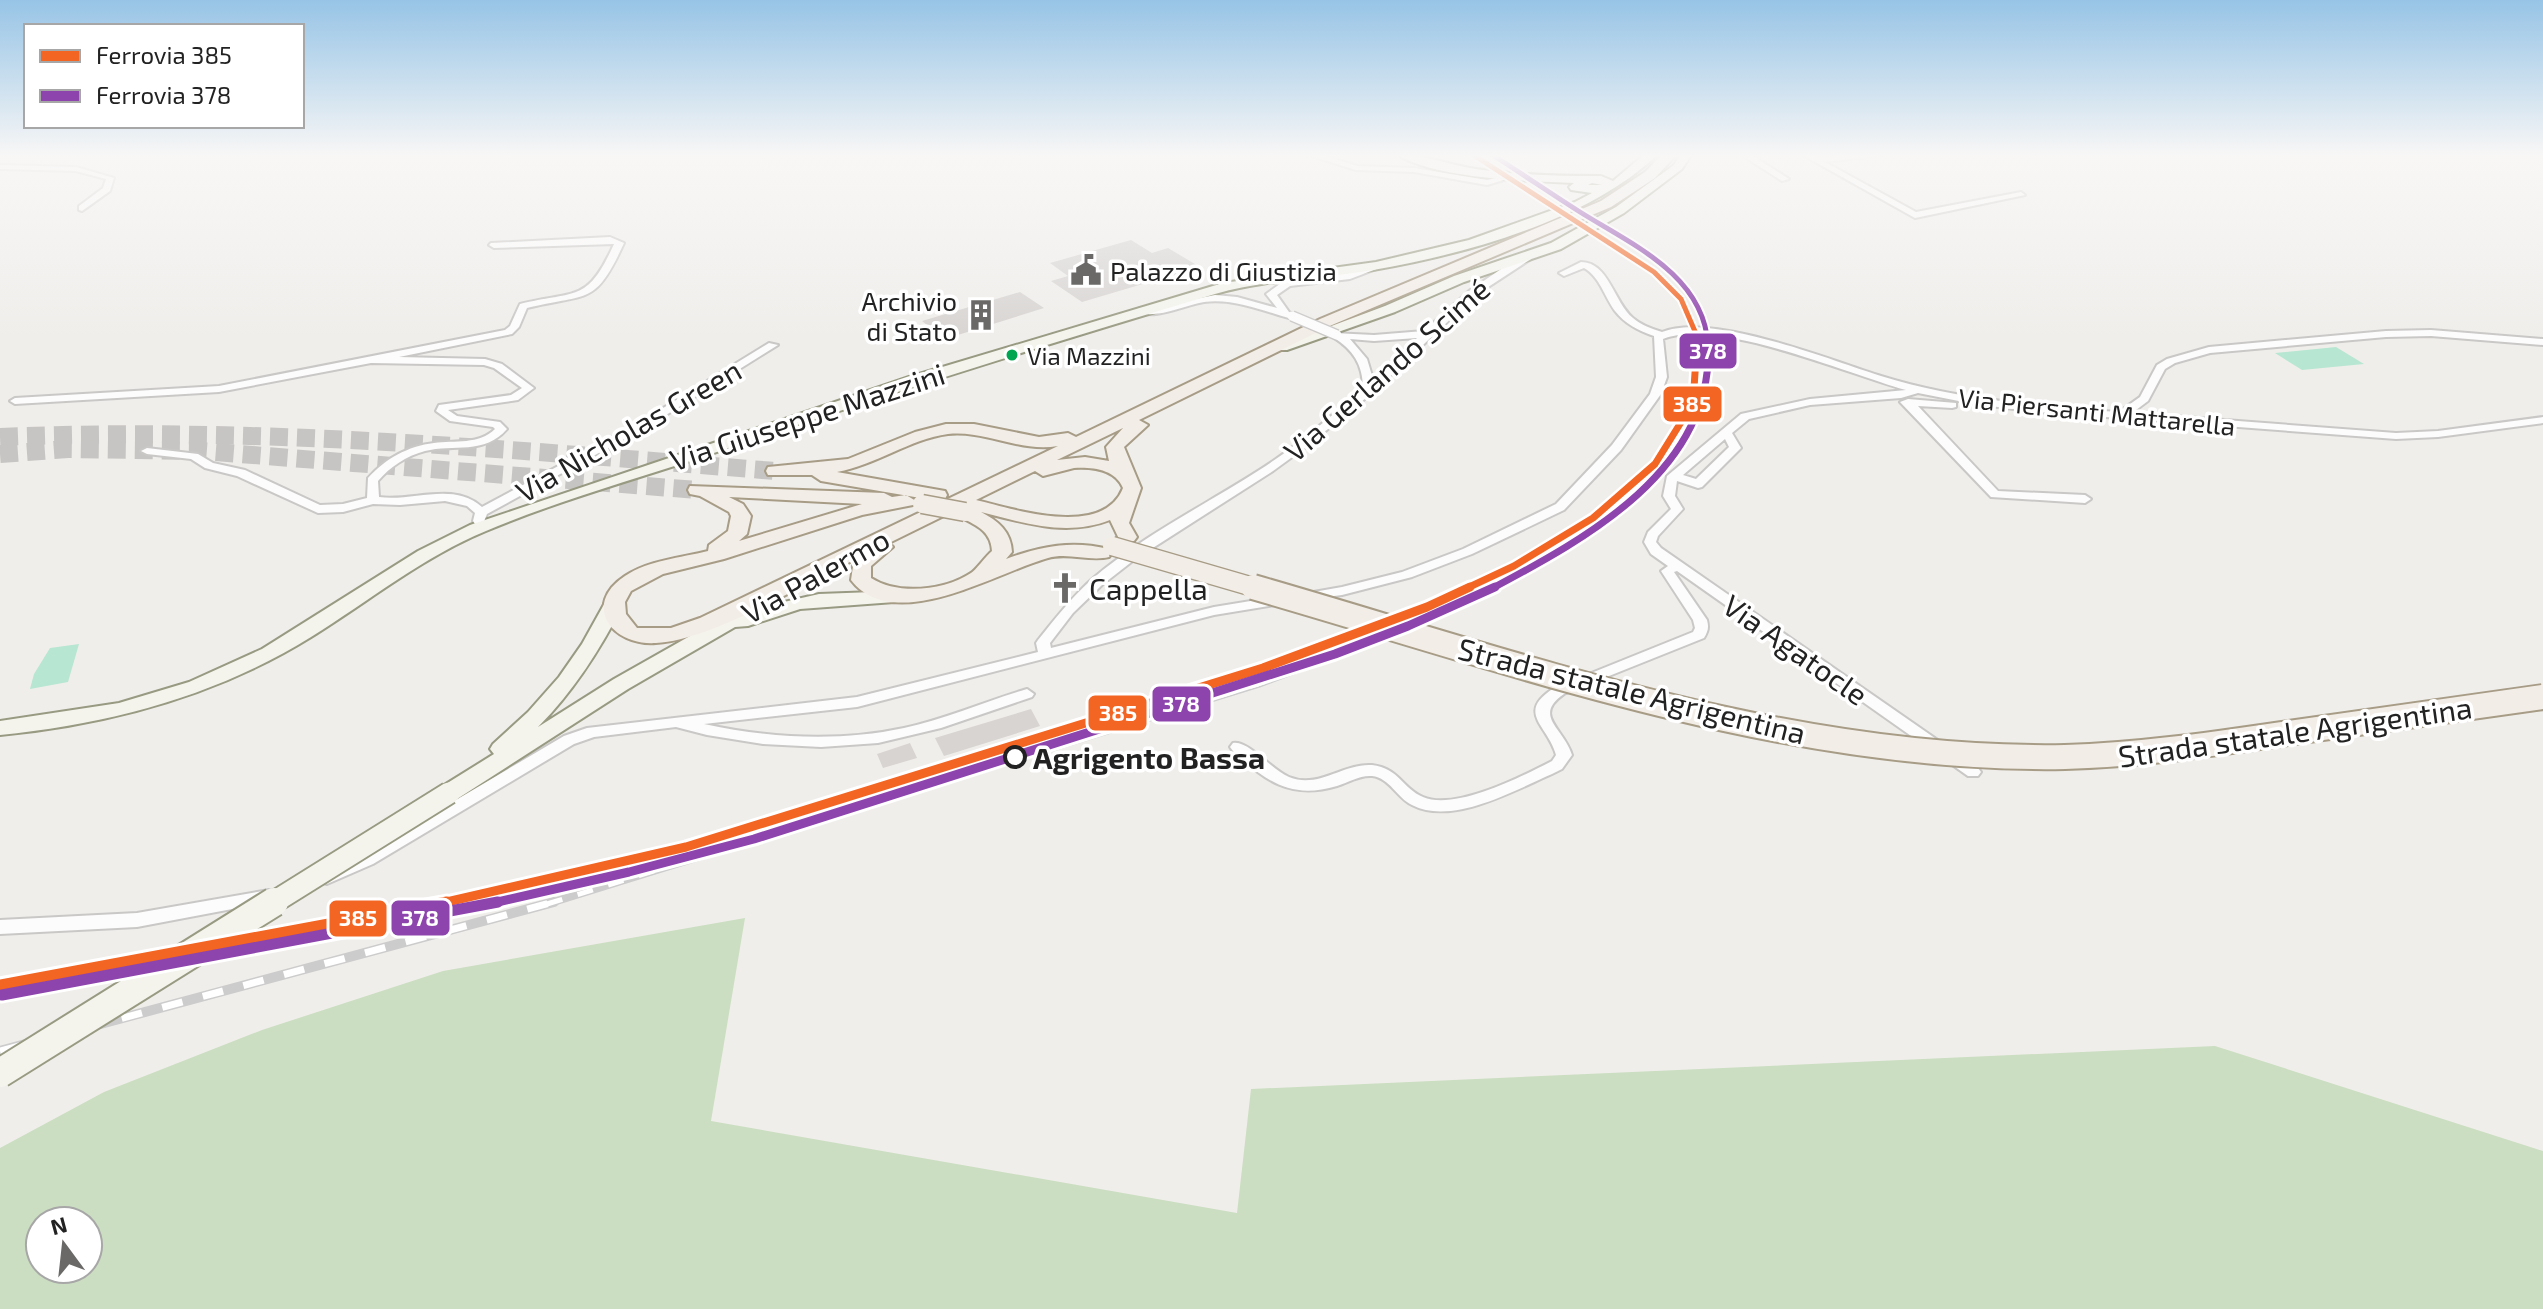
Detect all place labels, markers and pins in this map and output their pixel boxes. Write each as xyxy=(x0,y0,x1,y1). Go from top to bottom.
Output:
public building icon: Palazzo di Giustizia xyxy=(1069,253,1103,287)
place label: Palazzo di Giustizia xyxy=(1110,255,1337,286)
place label: Archivio di Stato xyxy=(861,285,957,346)
building icon: Archivio di Stato xyxy=(964,298,998,332)
place label: Via Mazzini xyxy=(1027,341,1151,370)
marker: Via Mazzini xyxy=(1004,347,1020,363)
place label: Cappella xyxy=(1089,570,1208,606)
church icon: Cappella xyxy=(1048,571,1082,605)
place label: Agrigento Bassa xyxy=(1033,739,1265,775)
marker: Agrigento Bassa xyxy=(1004,746,1026,768)

